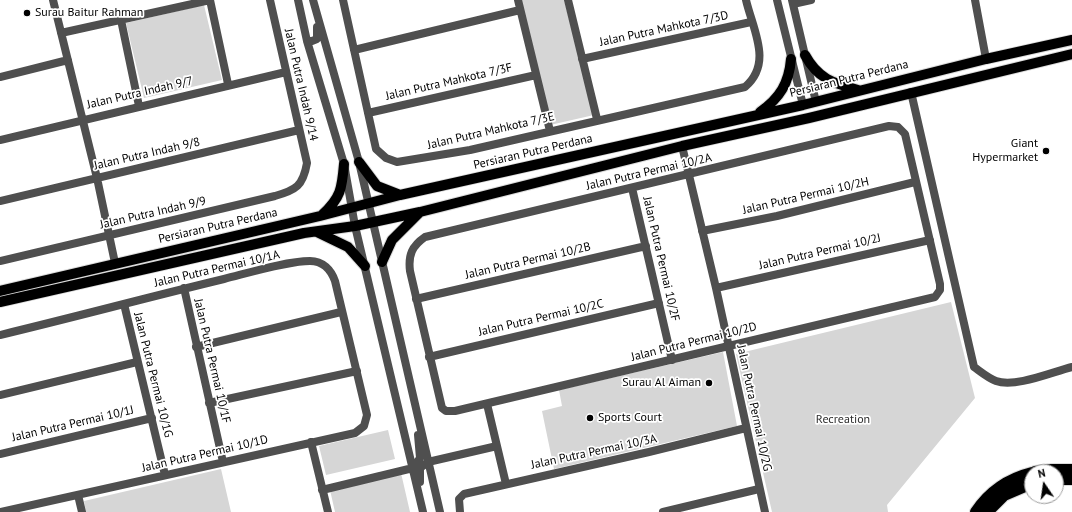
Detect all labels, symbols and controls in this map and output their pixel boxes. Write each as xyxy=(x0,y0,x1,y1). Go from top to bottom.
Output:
place label: Surau Baitur Rahman xyxy=(35,6,143,20)
marker: Surau Baitur Rahman xyxy=(22,8,32,18)
street label: Jalan Putra Mahkota 7/3D xyxy=(598,8,730,50)
street label: Jalan Putra Indah 9/14 xyxy=(281,27,321,143)
street label: Persiaran Putra Perdana xyxy=(788,57,910,101)
street label: Jalan Putra Mahkota 7/3F xyxy=(384,60,514,104)
street label: Jalan Putra Indah 9/7 xyxy=(86,74,194,112)
street label: Jalan Putra Mahkota 7/3E xyxy=(426,109,556,153)
street label: Persiaran Putra Perdana xyxy=(472,131,594,173)
street label: Jalan Putra Indah 9/8 xyxy=(93,135,201,173)
place label: Giant Hypermarket xyxy=(972,137,1038,165)
marker: Giant Hypermarket xyxy=(1041,146,1051,156)
street label: Jalan Putra Permai 10/2A xyxy=(585,151,713,193)
street label: Jalan Putra Permai 10/2H xyxy=(741,174,871,218)
street label: Jalan Putra Indah 9/9 xyxy=(99,194,207,232)
street label: Jalan Putra Permai 10/2F xyxy=(640,195,682,323)
street label: Persiaran Putra Perdana xyxy=(157,205,279,247)
street label: Jalan Putra Permai 10/2J xyxy=(758,231,882,273)
street label: Jalan Putra Permai 10/2B xyxy=(464,240,592,282)
street label: Jalan Putra Permai 10/1A xyxy=(153,248,281,290)
street label: Jalan Putra Permai 10/1F xyxy=(191,297,233,425)
street label: Jalan Putra Permai 10/2C xyxy=(477,297,605,339)
street label: Jalan Putra Permai 10/1G xyxy=(130,311,176,439)
street label: Jalan Putra Permai 10/2D xyxy=(630,319,758,365)
street label: Jalan Putra Permai 10/2G xyxy=(734,344,774,472)
place label: Surau Al Aiman xyxy=(622,376,701,390)
marker: Surau Al Aiman xyxy=(704,378,714,388)
street label: Jalan Putra Permai 10/1J xyxy=(11,403,135,445)
place label: Sports Court xyxy=(598,411,662,425)
marker: Sports Court xyxy=(585,413,595,423)
park label: Recreation xyxy=(816,413,870,427)
street label: Jalan Putra Permai 10/1D xyxy=(141,432,269,476)
street label: Jalan Putra Permai 10/3A xyxy=(530,432,658,472)
north arrow xyxy=(1024,464,1064,504)
text: N xyxy=(1036,466,1047,481)

